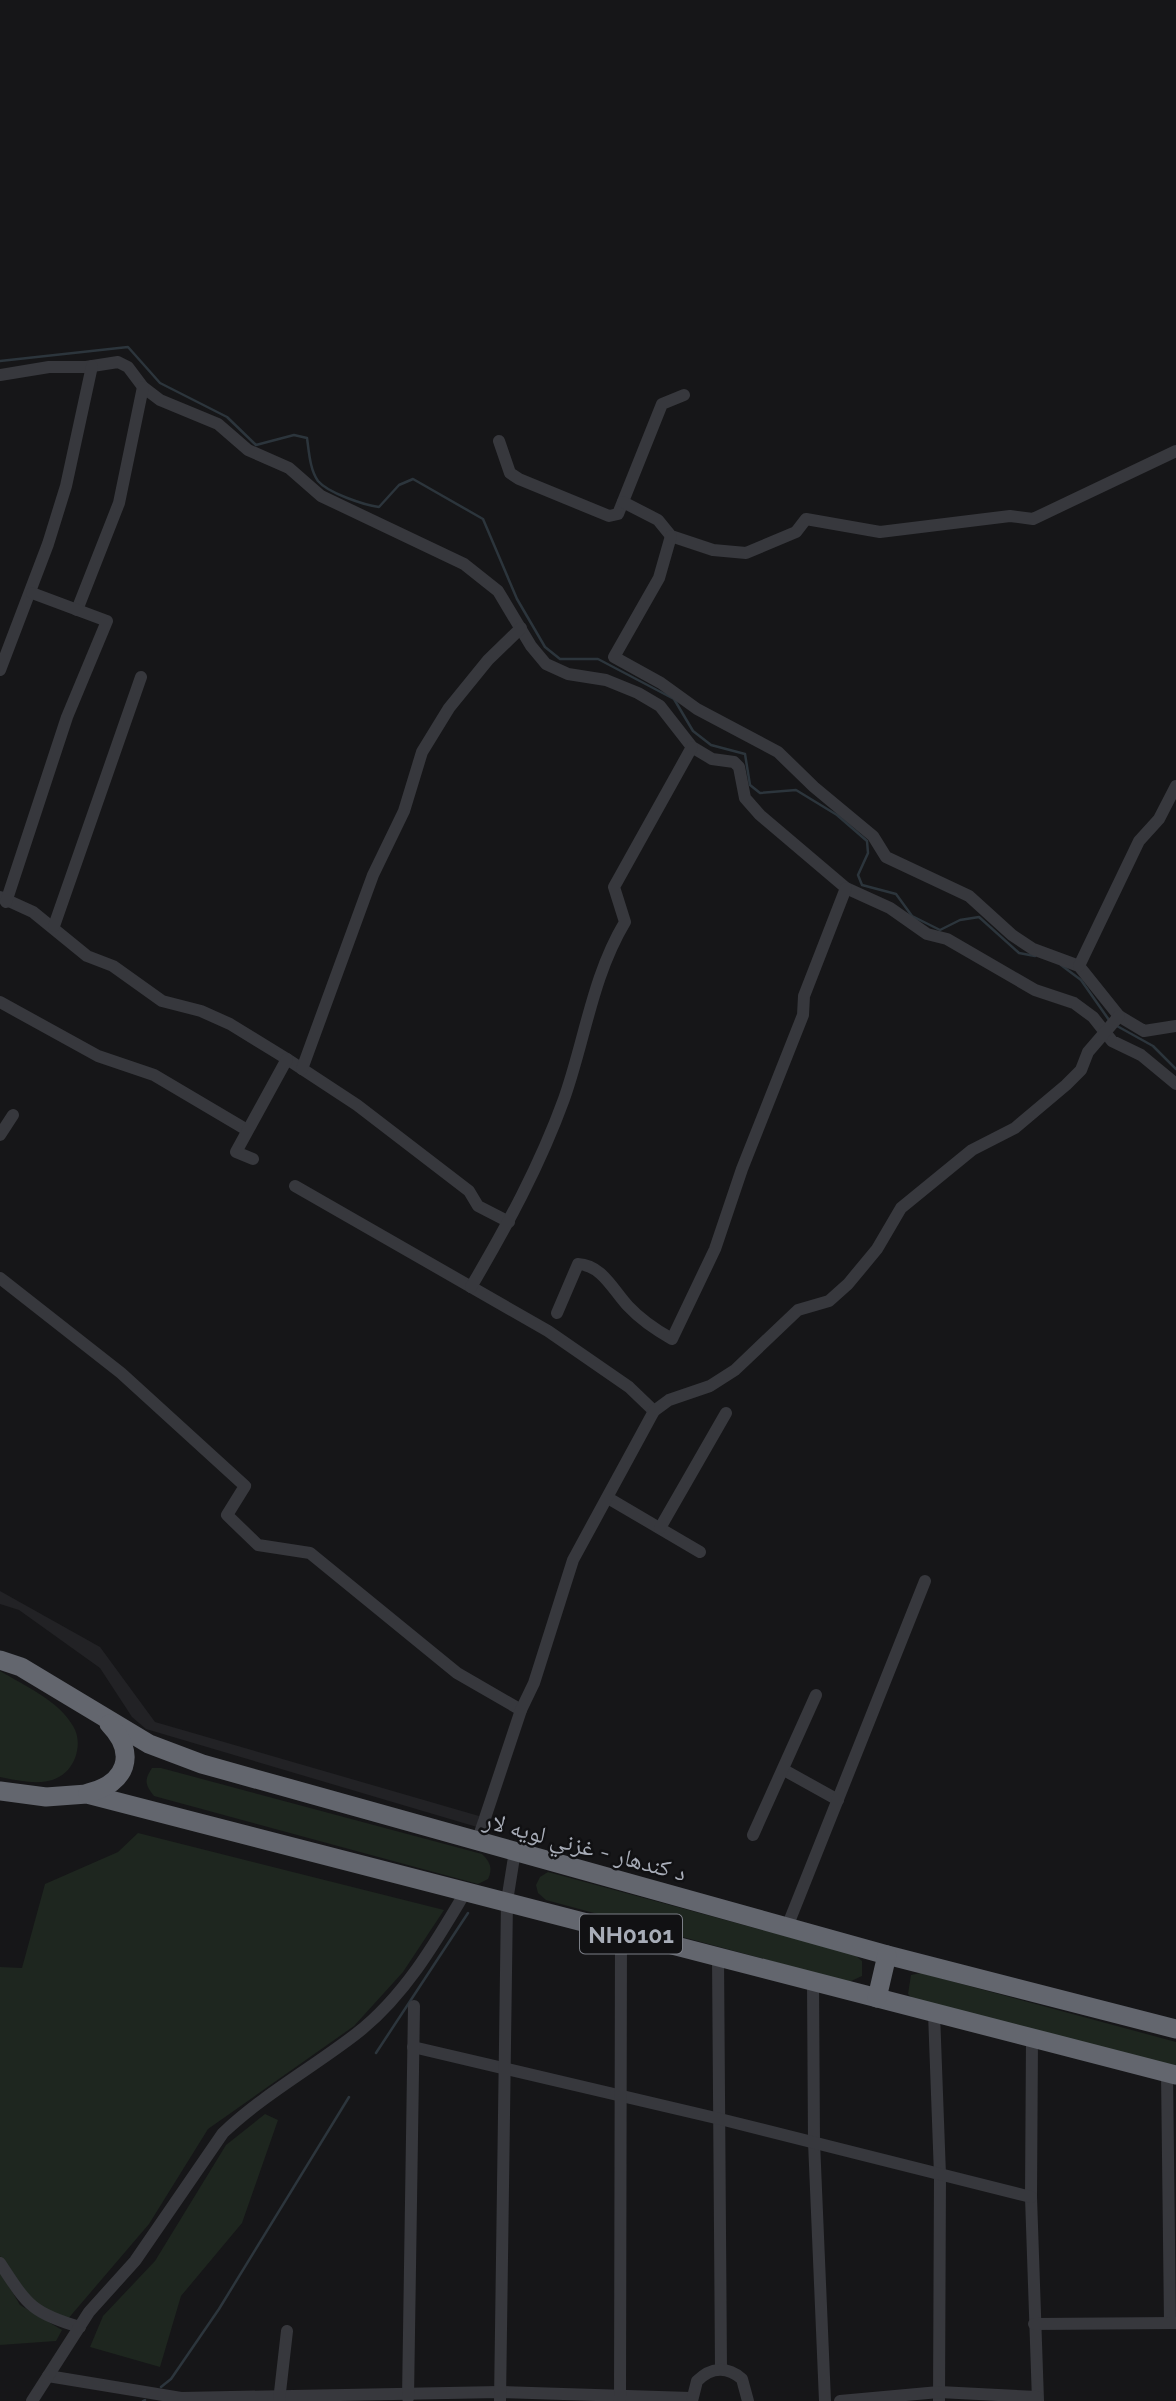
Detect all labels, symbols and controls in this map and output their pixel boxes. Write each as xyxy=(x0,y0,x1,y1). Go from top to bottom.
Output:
street label: د کندهار - غزني لويه لار xyxy=(478,1805,689,1892)
road number: NH0101 xyxy=(580,1914,682,1954)

